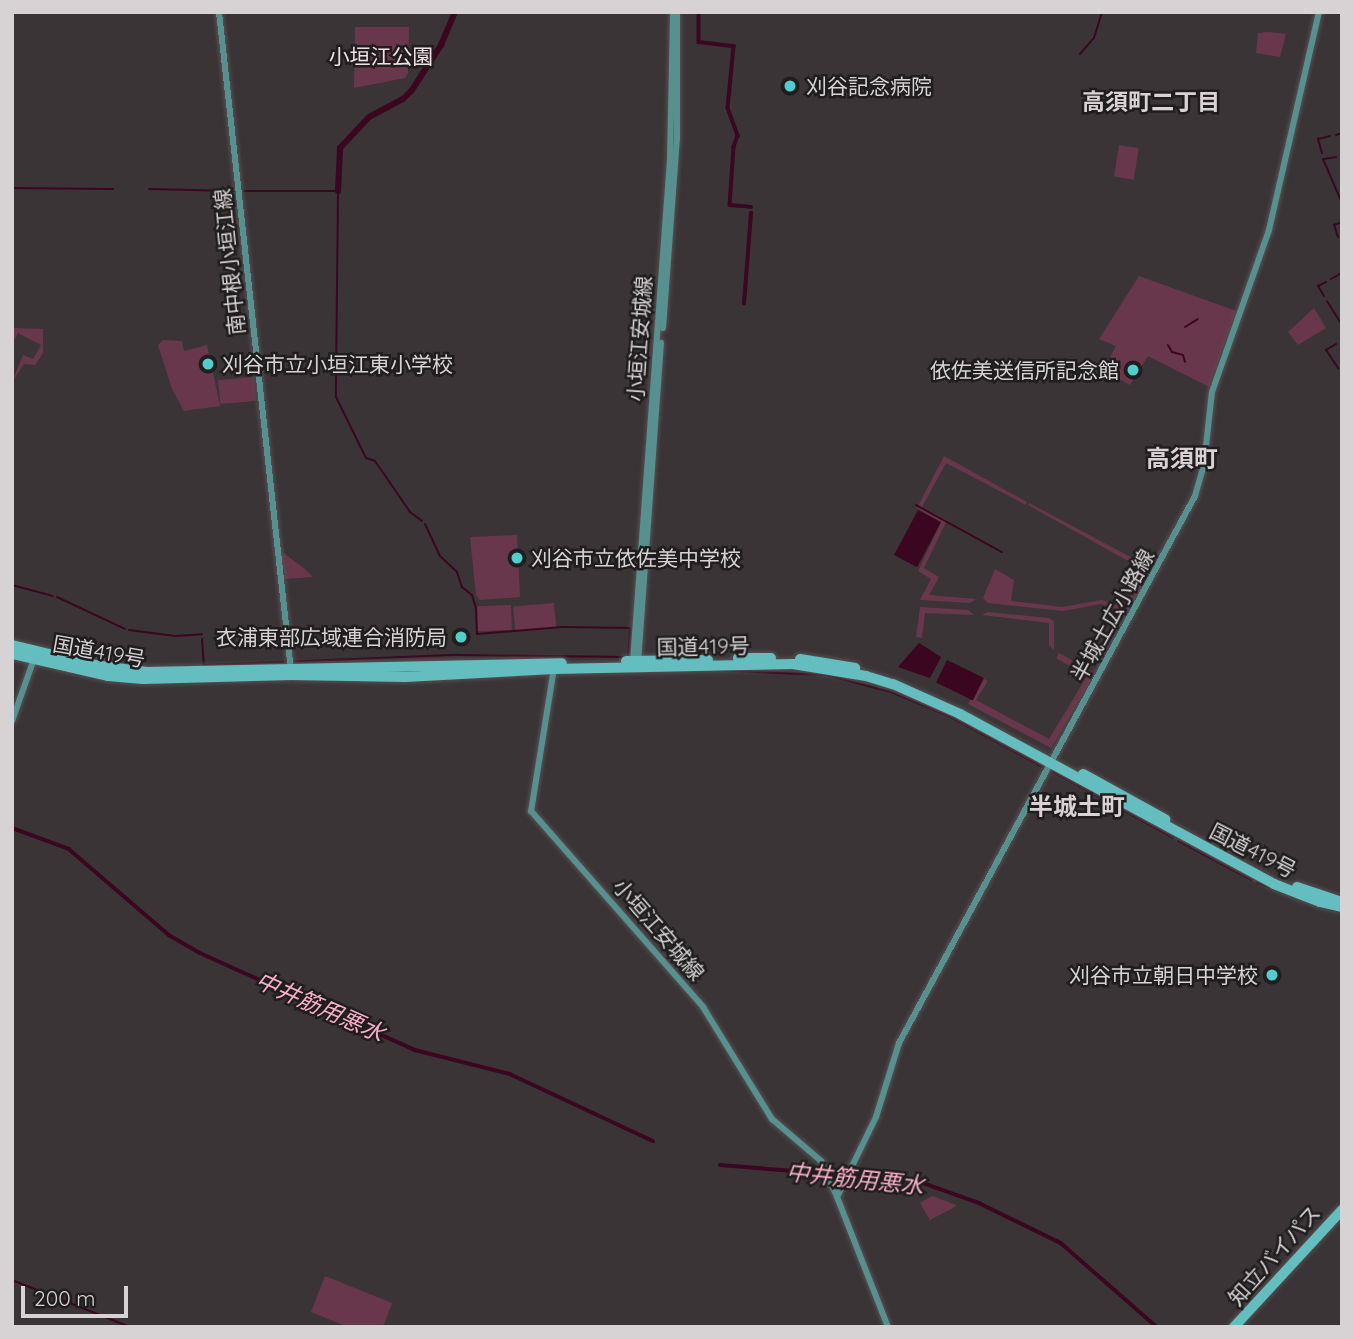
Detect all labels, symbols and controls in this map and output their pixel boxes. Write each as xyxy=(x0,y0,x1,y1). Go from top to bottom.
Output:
park label: 小垣江公園 xyxy=(329,43,433,69)
place label: 刈谷記念病院 xyxy=(806,73,932,99)
marker: 刈谷記念病院 xyxy=(780,76,800,96)
district label: 高須町二丁目 xyxy=(1082,88,1220,116)
street label: 南中根小垣江線 xyxy=(209,188,249,336)
street label: 小垣江安城線 xyxy=(622,275,656,403)
place label: 刈谷市立小垣江東小学校 xyxy=(222,351,453,377)
marker: 刈谷市立小垣江東小学校 xyxy=(200,356,216,372)
place label: 依佐美送信所記念館 xyxy=(930,357,1119,383)
marker: 依佐美送信所記念館 xyxy=(1125,362,1141,378)
district label: 高須町 xyxy=(1146,445,1218,473)
place label: 刈谷市立依佐美中学校 xyxy=(531,545,741,571)
street label: 半城土広小路線 xyxy=(1065,545,1159,685)
marker: 刈谷市立依佐美中学校 xyxy=(509,550,525,566)
place label: 衣浦東部広域連合消防局 xyxy=(216,624,447,650)
marker: 衣浦東部広域連合消防局 xyxy=(453,629,469,645)
street label: 国道419号 xyxy=(51,630,147,672)
street label: 国道419号 xyxy=(656,633,750,659)
district label: 半城土町 xyxy=(1029,793,1125,821)
street label: 国道419号 xyxy=(1206,818,1300,882)
street label: 小垣江安城線 xyxy=(608,873,710,985)
place label: 刈谷市立朝日中学校 xyxy=(1069,962,1258,988)
water label: 中井筋用悪水 xyxy=(251,966,389,1048)
marker: 刈谷市立朝日中学校 xyxy=(1264,967,1280,983)
water label: 中井筋用悪水 xyxy=(785,1158,925,1200)
street label: 知立バイパス xyxy=(1222,1200,1326,1310)
scale bar xyxy=(24,1272,131,1316)
text: 200 m xyxy=(34,1285,96,1311)

